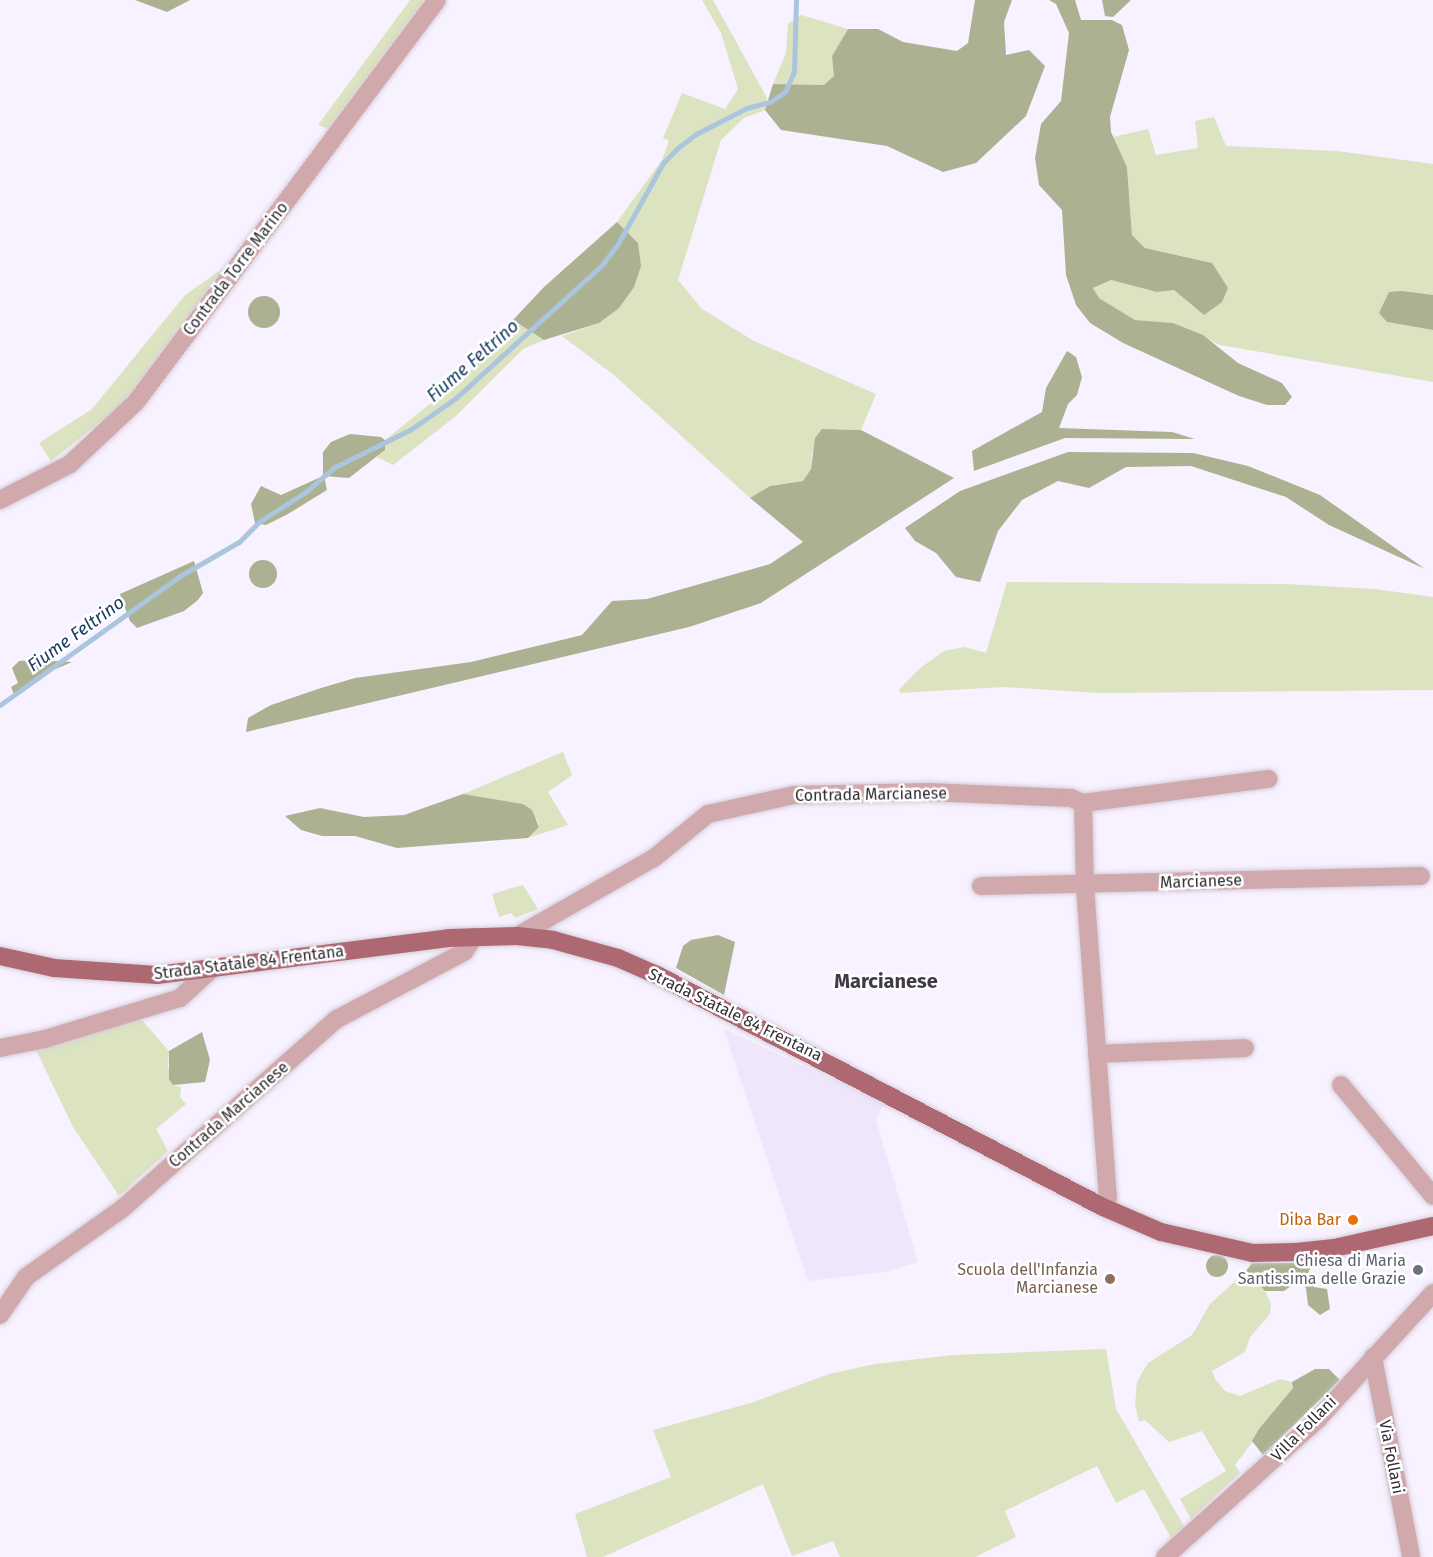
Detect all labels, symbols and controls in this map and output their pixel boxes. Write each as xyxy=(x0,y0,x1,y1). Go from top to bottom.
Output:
street label: Contrada Torre Marino xyxy=(180,198,292,340)
water label: Fiume Feltrino xyxy=(423,315,523,407)
water label: Fiume Feltrino xyxy=(23,592,129,676)
street label: Contrada Marcianese xyxy=(795,784,947,806)
street label: Marcianese xyxy=(1160,871,1242,893)
street label: Strada Statale 84 Frentana xyxy=(153,942,345,984)
street label: Strada Statale 84 Frentana xyxy=(645,964,825,1066)
district label: Marcianese xyxy=(834,969,938,993)
street label: Contrada Marcianese xyxy=(165,1058,293,1172)
place label: Diba Bar xyxy=(1279,1210,1341,1230)
marker: Diba Bar xyxy=(1346,1213,1360,1227)
place label: Chiesa di Maria Santissima delle Grazie xyxy=(1238,1251,1406,1289)
place label: Scuola dell'Infanzia Marcianese xyxy=(957,1260,1098,1298)
marker: Chiesa di Maria Santissima delle Grazie xyxy=(1411,1263,1425,1277)
marker: Scuola dell'Infanzia Marcianese xyxy=(1103,1272,1117,1286)
street label: Villa Follani xyxy=(1267,1392,1341,1466)
street label: Via Follani xyxy=(1374,1418,1408,1496)

